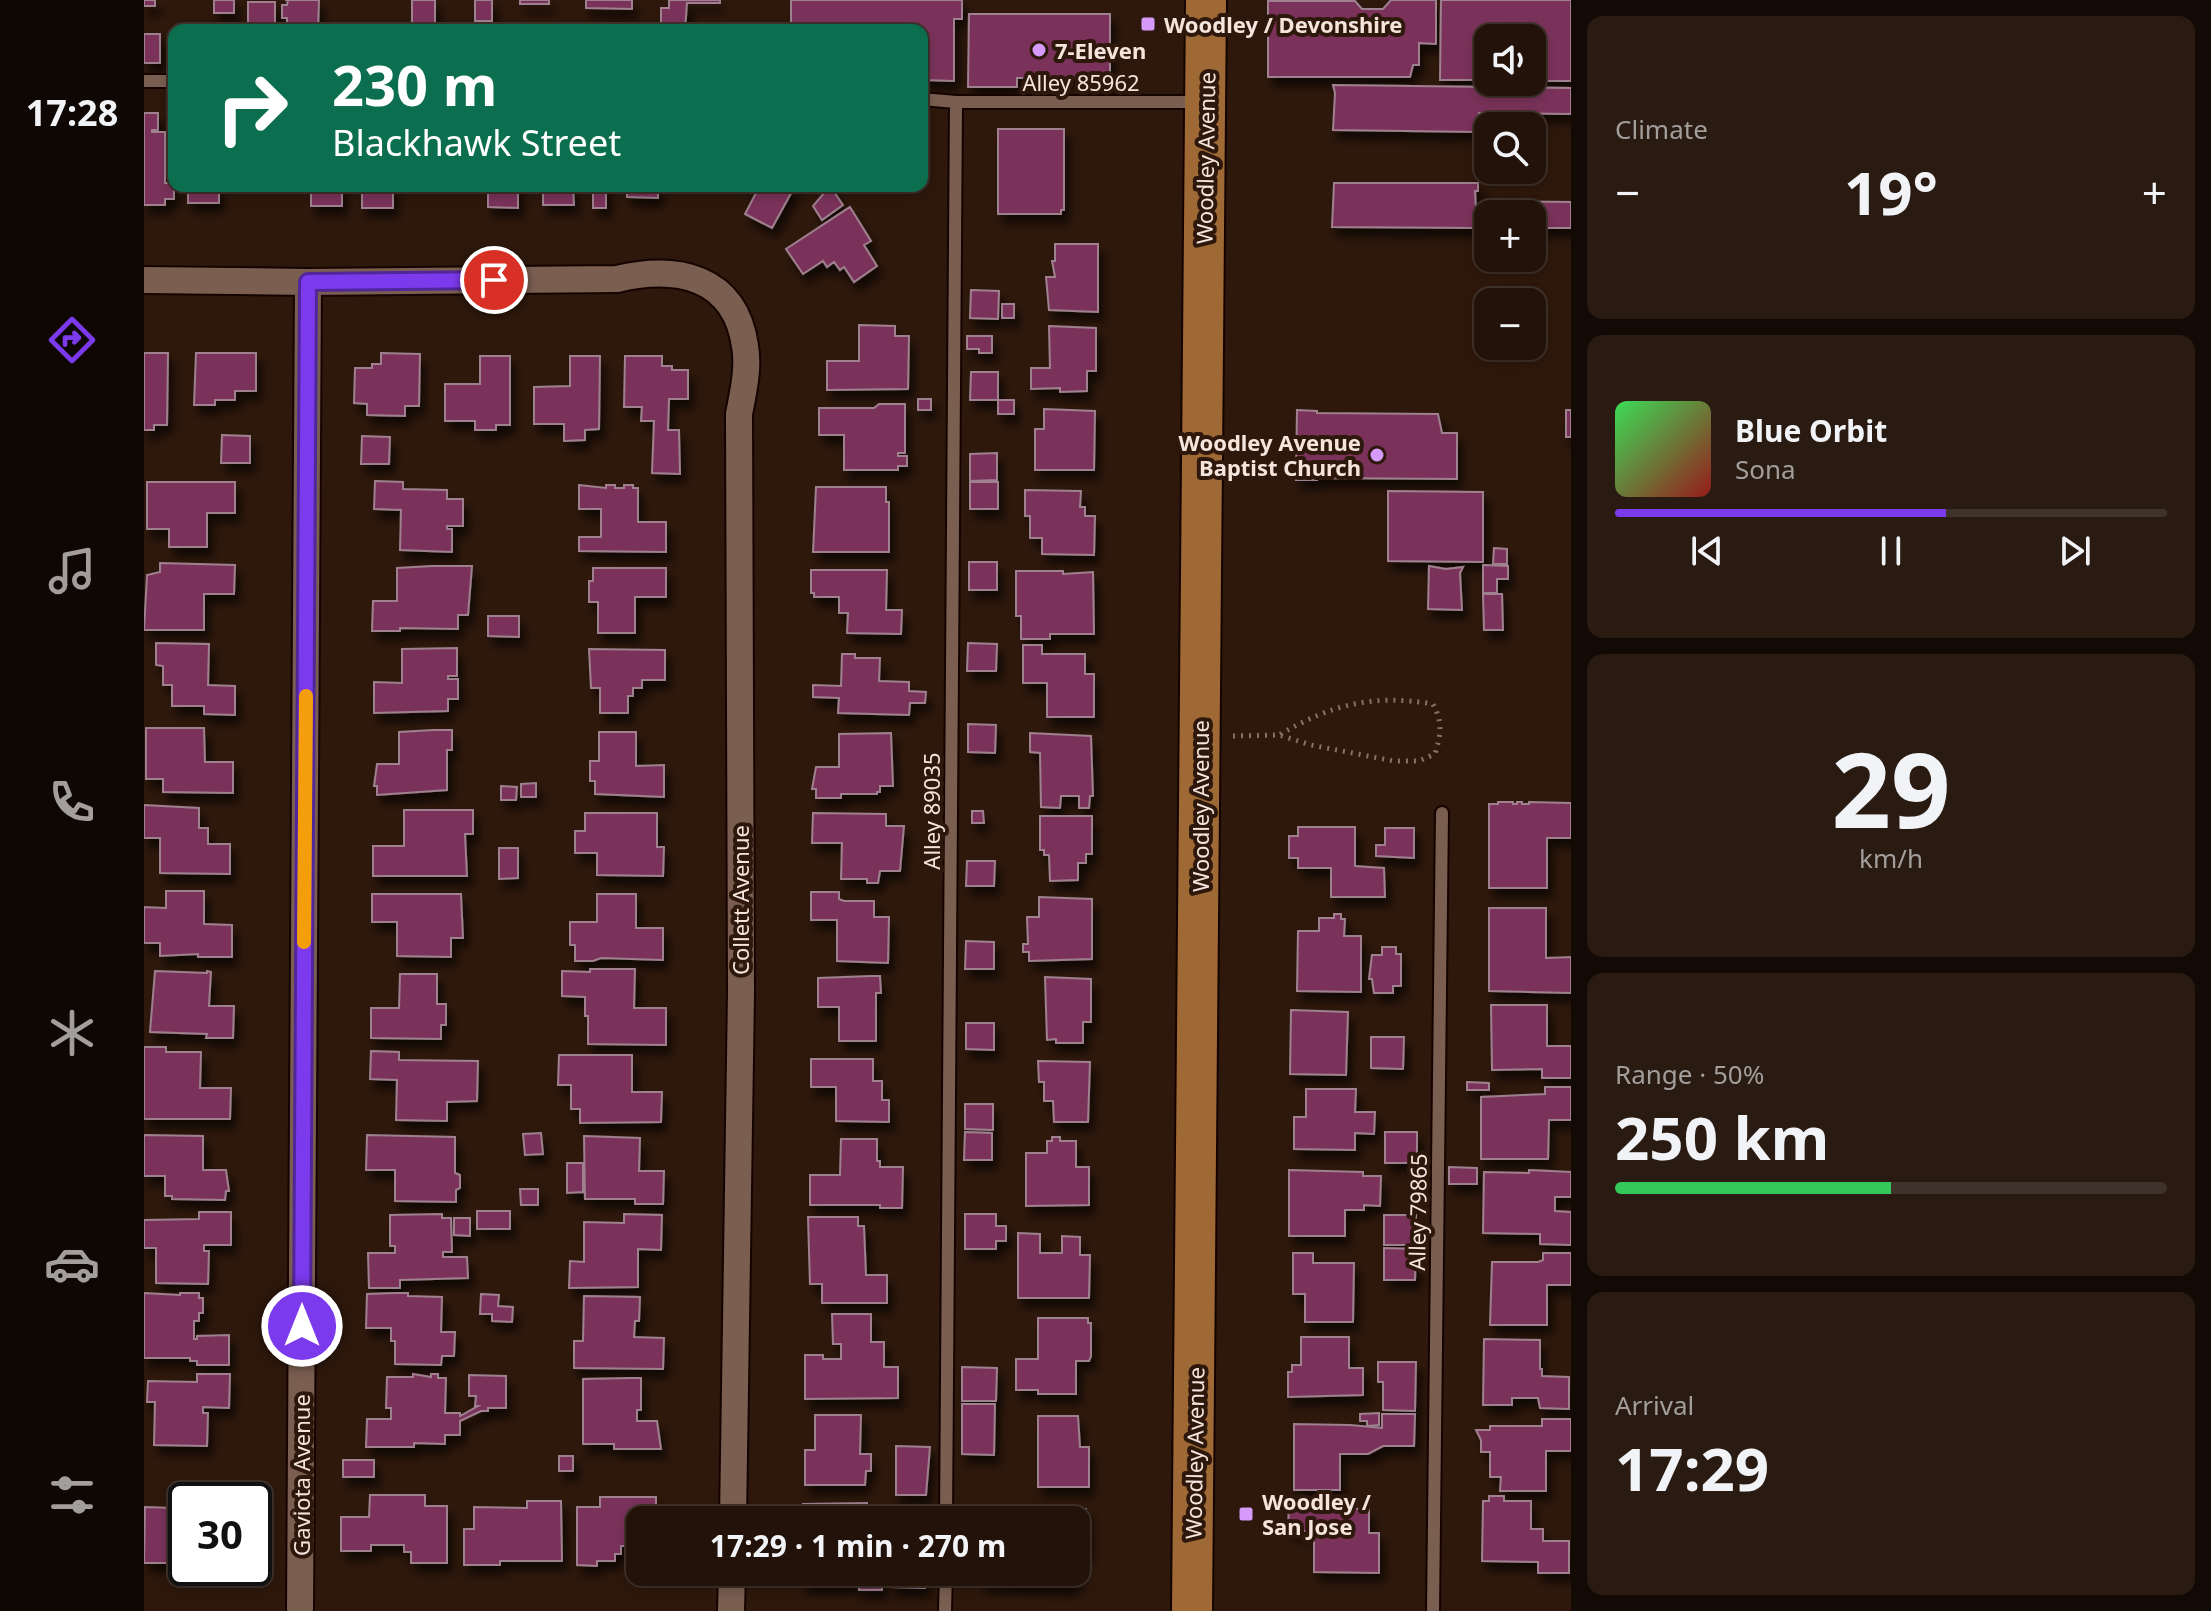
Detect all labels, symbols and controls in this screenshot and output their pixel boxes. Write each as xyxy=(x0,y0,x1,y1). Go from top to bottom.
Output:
place label: Woodley / Devonshire xyxy=(1164,9,1402,39)
marker: Woodley / Devonshire xyxy=(1139,15,1157,33)
map controls xyxy=(1474,24,1546,360)
button: sound xyxy=(1474,24,1546,96)
place label: 7-Eleven xyxy=(1055,35,1146,65)
marker: 7-Eleven xyxy=(1030,41,1048,59)
text: 230 m xyxy=(332,46,497,122)
icon: right xyxy=(200,56,304,160)
street label: Alley 85962 xyxy=(1022,67,1140,97)
street label: Woodley Avenue xyxy=(1189,72,1221,244)
text: 17:28 xyxy=(26,88,118,137)
text: Climate xyxy=(1615,111,1708,147)
button: search xyxy=(1474,112,1546,184)
text: Blackhawk Street xyxy=(332,118,621,167)
text: 19° xyxy=(1844,151,1938,233)
text: − xyxy=(1615,162,1640,222)
text: + xyxy=(2142,162,2167,222)
button: + xyxy=(1474,200,1546,272)
pin xyxy=(460,246,528,314)
icon: arrive xyxy=(472,258,516,302)
button: − xyxy=(1474,288,1546,360)
icon: directions xyxy=(44,312,100,368)
text: Blue Orbit xyxy=(1735,410,1887,451)
place label: Woodley Avenue Baptist Church xyxy=(1179,427,1361,482)
marker: Woodley Avenue Baptist Church xyxy=(1368,446,1386,464)
text: Sona xyxy=(1735,451,1796,487)
icon: previous xyxy=(1685,529,1729,573)
icon: pause xyxy=(1869,529,1913,573)
icon: next xyxy=(2053,529,2097,573)
icon: music xyxy=(44,543,100,599)
text: 29 xyxy=(1832,717,1950,858)
street label: Woodley Avenue xyxy=(1185,720,1215,892)
street label: Alley 89035 xyxy=(916,752,946,870)
icon: phone xyxy=(44,774,100,830)
street label: Collett Avenue xyxy=(725,825,755,975)
text: km/h xyxy=(1859,840,1923,876)
icon: climate xyxy=(44,1005,100,1061)
text: Range · 50% xyxy=(1615,1056,1764,1092)
text: 250 km xyxy=(1615,1096,1829,1178)
street label: Alley 79865 xyxy=(1401,1153,1433,1271)
icon: car xyxy=(44,1236,100,1292)
position arrow xyxy=(260,1284,344,1368)
street label: Woodley Avenue xyxy=(1178,1367,1210,1539)
text: Arrival xyxy=(1615,1387,1694,1423)
street label: Gaviota Avenue xyxy=(286,1394,316,1556)
text: 17:29 xyxy=(1615,1427,1769,1509)
icon: filters xyxy=(44,1467,100,1523)
speed limit sign: 30 xyxy=(168,1482,272,1586)
place label: Woodley / San Jose xyxy=(1262,1486,1372,1541)
marker: Woodley / San Jose xyxy=(1237,1505,1255,1523)
text: 17:29 · 1 min · 270 m xyxy=(710,1525,1006,1566)

